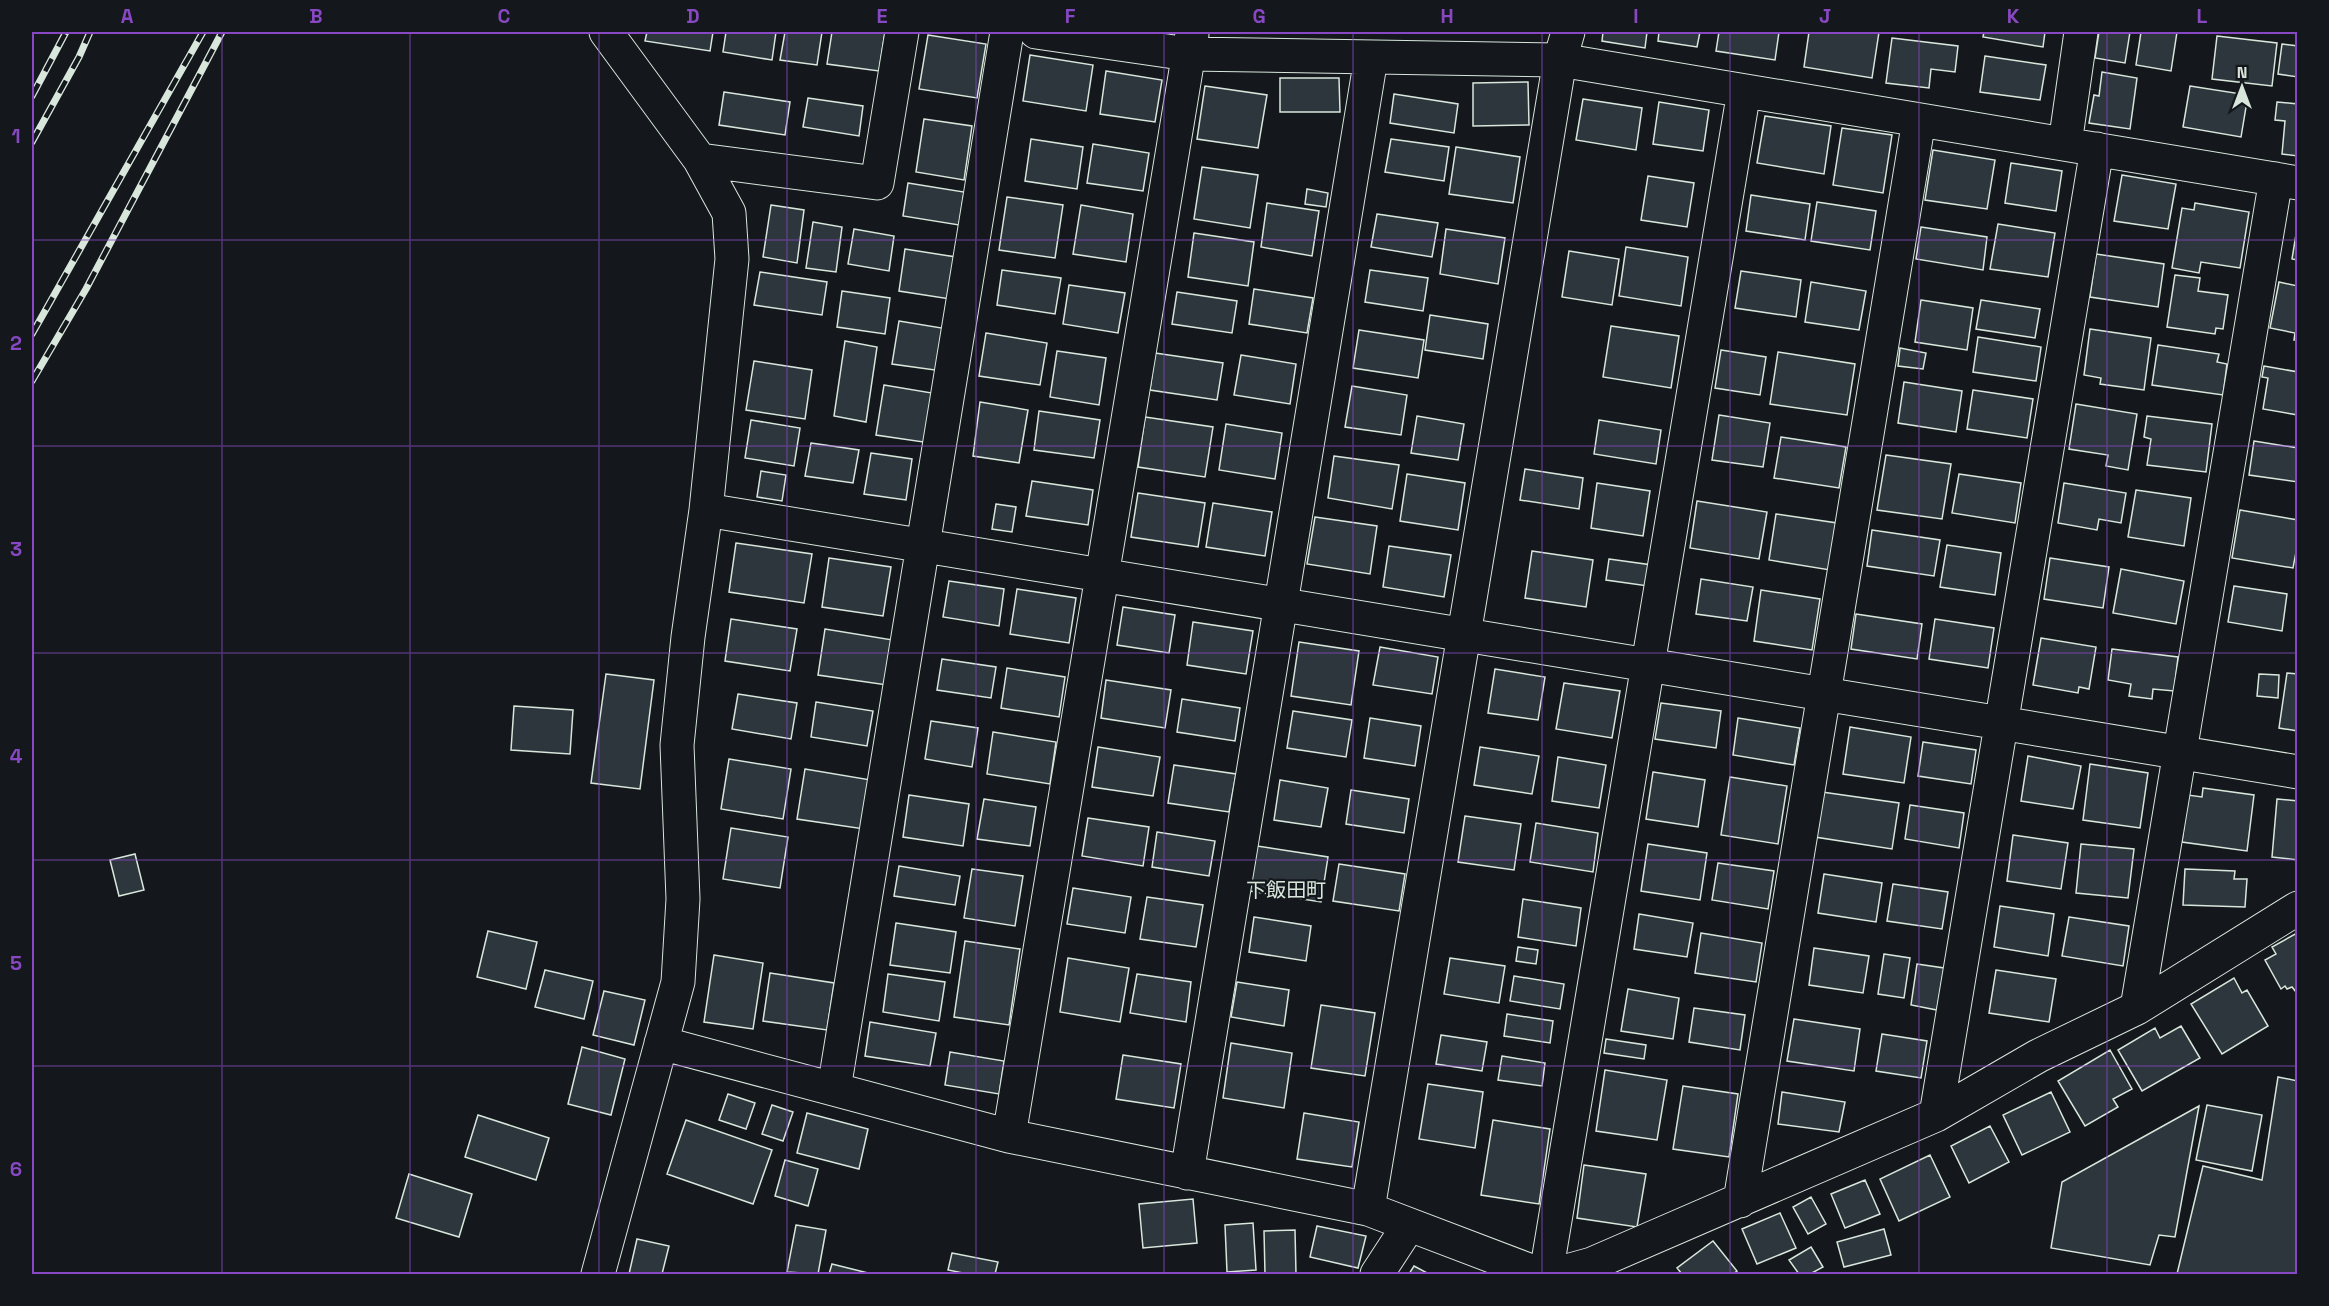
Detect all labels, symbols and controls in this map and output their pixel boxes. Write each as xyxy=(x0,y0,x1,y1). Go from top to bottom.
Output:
text: A xyxy=(121,3,134,29)
text: B xyxy=(309,3,323,29)
text: C xyxy=(498,3,511,29)
text: D xyxy=(686,3,700,29)
text: E xyxy=(876,3,888,29)
text: F xyxy=(1065,3,1076,29)
text: G xyxy=(1252,3,1266,29)
text: H xyxy=(1440,3,1454,29)
text: I xyxy=(1633,3,1639,29)
text: J xyxy=(1819,3,1831,29)
text: K xyxy=(2007,3,2020,29)
text: L xyxy=(2197,3,2208,29)
north arrow xyxy=(2212,57,2272,117)
text: N xyxy=(2237,62,2247,83)
text: 1 xyxy=(11,123,21,149)
text: 2 xyxy=(10,330,22,356)
text: 3 xyxy=(10,536,22,562)
text: 4 xyxy=(10,743,23,769)
district label: 下飯田町 xyxy=(1246,877,1326,903)
text: 5 xyxy=(10,950,22,976)
text: 6 xyxy=(10,1156,22,1182)

